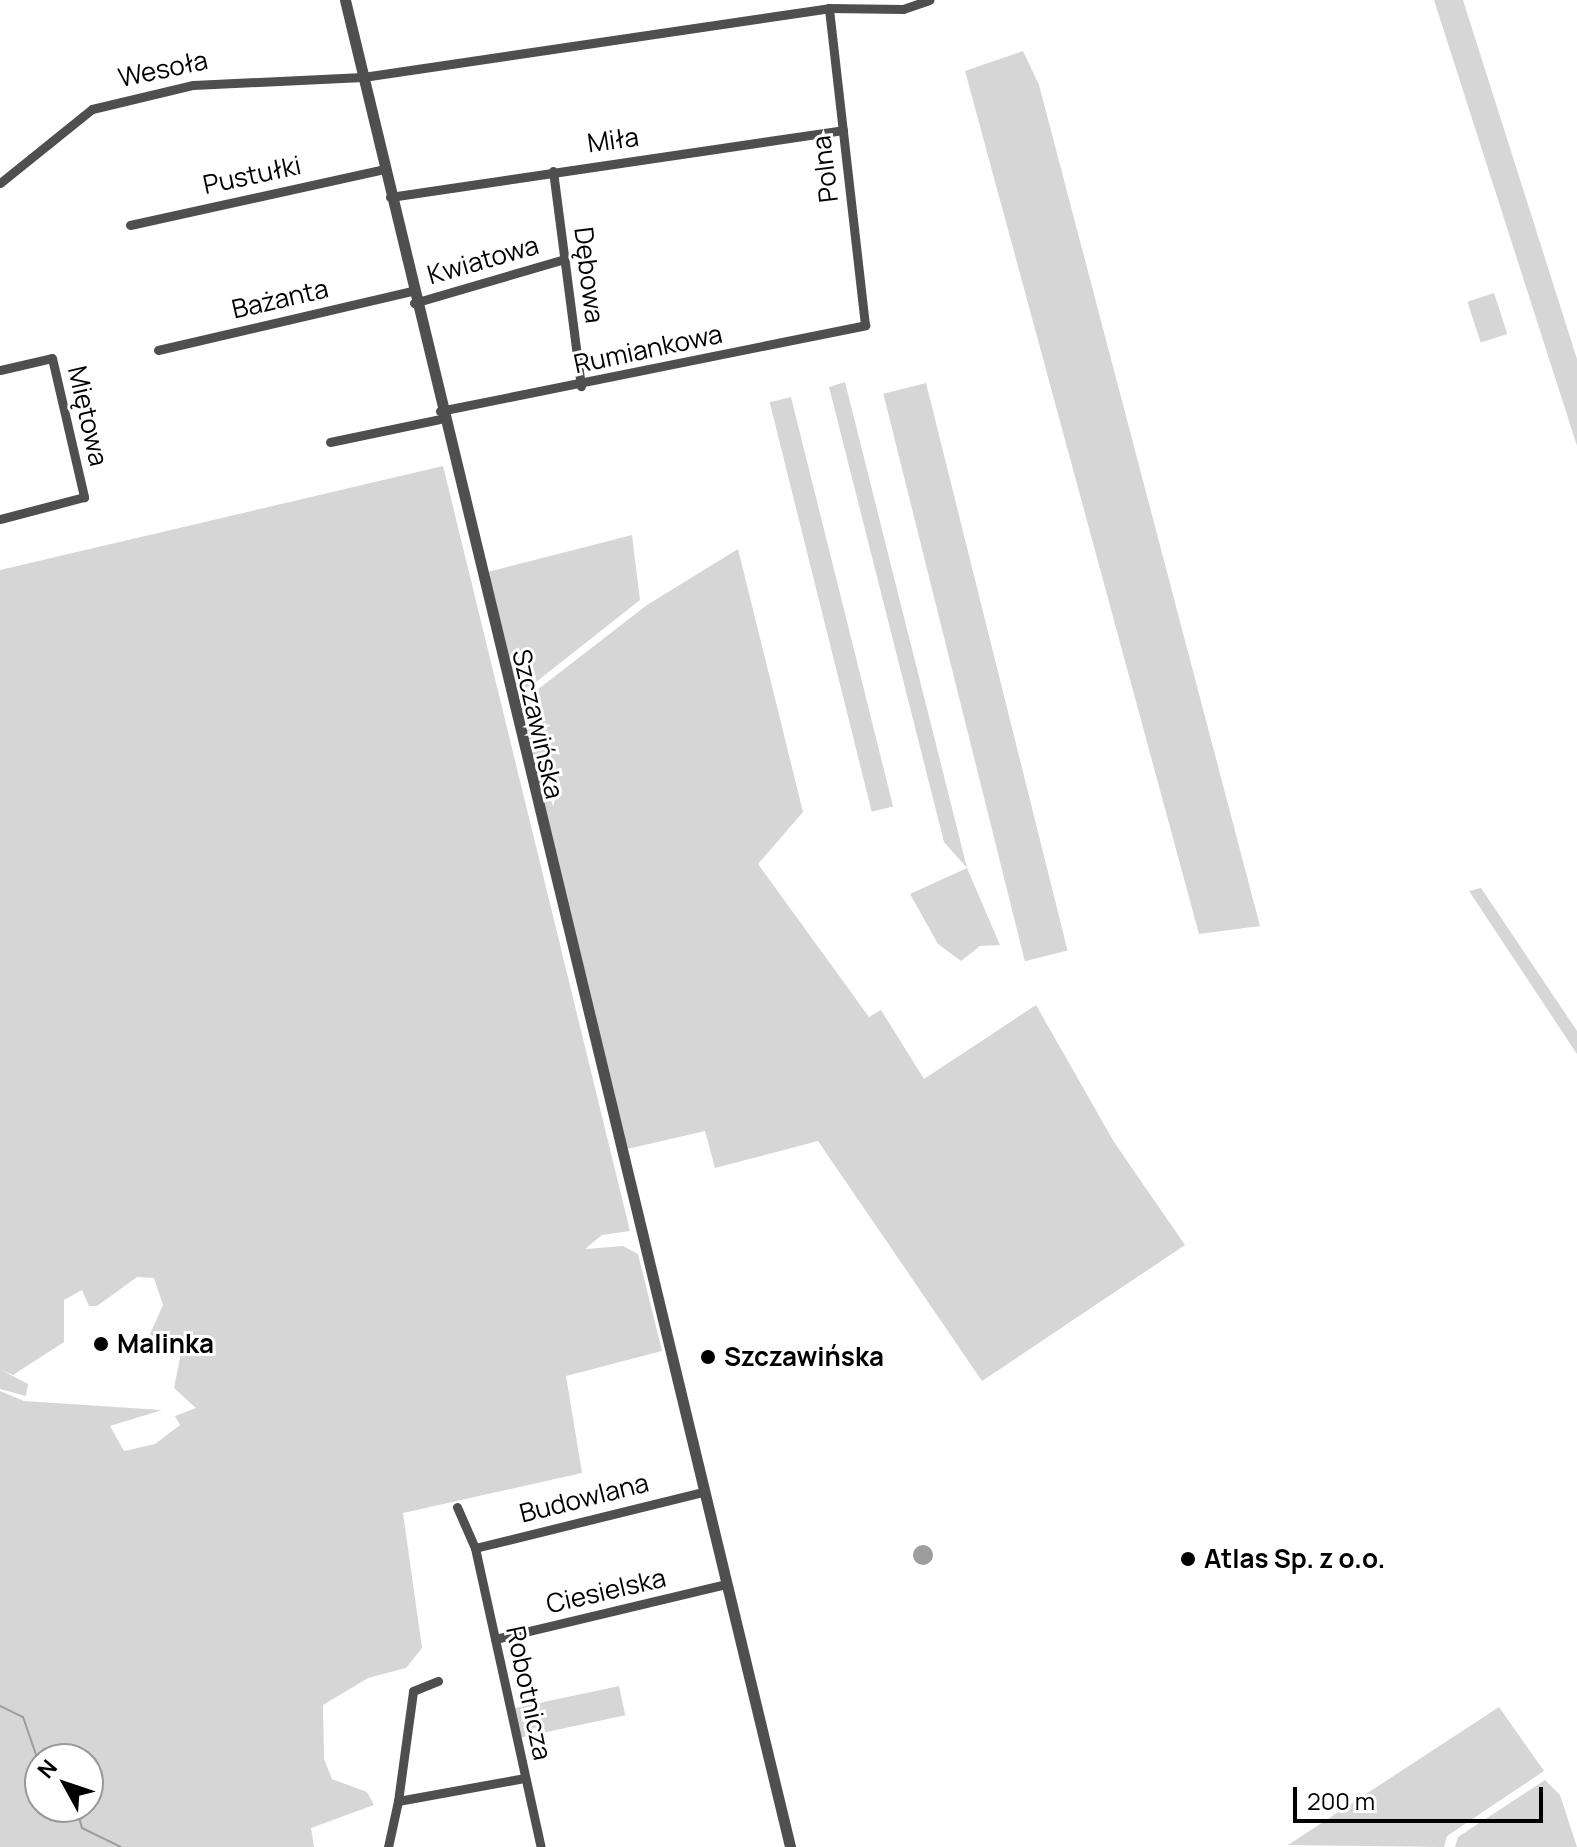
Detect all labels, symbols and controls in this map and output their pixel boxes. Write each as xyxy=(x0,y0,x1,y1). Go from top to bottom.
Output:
street label: Wesoła xyxy=(115,44,211,94)
street label: Miła xyxy=(585,121,641,159)
street label: Polna xyxy=(805,134,845,204)
street label: Pustułki xyxy=(200,149,304,201)
street label: Dębowa xyxy=(568,225,610,325)
street label: Kwiatowa xyxy=(424,229,542,291)
street label: Bażanta xyxy=(229,273,331,325)
street label: Rumiankowa xyxy=(571,318,725,380)
street label: Miętowa xyxy=(61,363,115,469)
street label: Szczawińska xyxy=(506,646,570,802)
place label: Malinka xyxy=(117,1328,214,1360)
marker: Malinka xyxy=(92,1335,110,1353)
place label: Szczawińska xyxy=(724,1341,884,1373)
marker: Szczawińska xyxy=(699,1348,717,1366)
street label: Budowlana xyxy=(516,1467,652,1529)
place label: Atlas Sp. z o.o. xyxy=(1204,1543,1385,1575)
marker: Atlas Sp. z o.o. xyxy=(1179,1550,1197,1568)
street label: Ciesielska xyxy=(543,1562,669,1620)
street label: Robotnicza xyxy=(500,1623,558,1763)
north arrow xyxy=(24,1743,104,1823)
text: N xyxy=(31,1753,64,1785)
scale bar xyxy=(1297,1771,1547,1821)
text: 200 m xyxy=(1307,1784,1375,1817)

